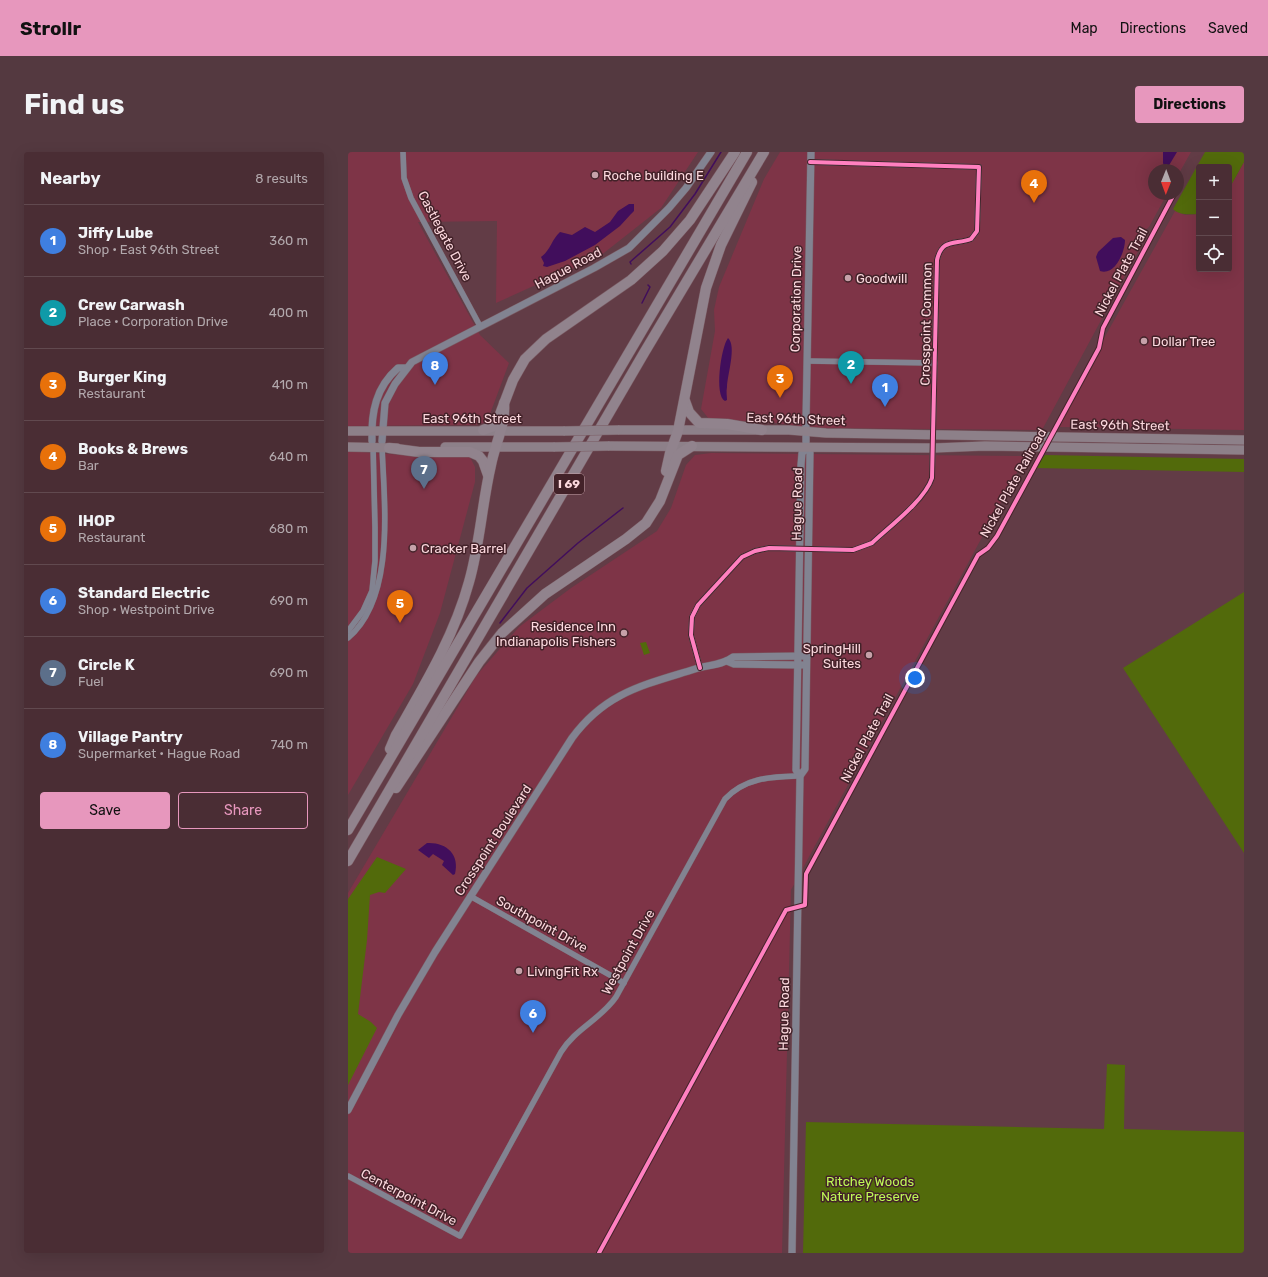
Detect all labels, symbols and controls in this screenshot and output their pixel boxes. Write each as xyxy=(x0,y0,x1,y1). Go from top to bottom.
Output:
text: Strollr xyxy=(20,17,81,40)
text: Map xyxy=(1071,20,1098,37)
text: Directions xyxy=(1120,20,1186,37)
text: Saved xyxy=(1208,20,1248,37)
button: Directions xyxy=(1135,86,1244,123)
text: Find us xyxy=(24,88,124,121)
north arrow xyxy=(1148,164,1184,200)
map controls xyxy=(1196,164,1232,272)
button: + xyxy=(1196,164,1232,200)
text: Nearby xyxy=(40,168,101,188)
place label: Roche building E xyxy=(603,168,704,184)
marker: Roche building E xyxy=(590,170,600,180)
pin: 4 xyxy=(1021,170,1047,203)
text: 8 results xyxy=(255,171,308,186)
street label: Castlegate Drive xyxy=(414,188,475,284)
button: − xyxy=(1196,200,1232,236)
text: Jiffy Lube xyxy=(78,224,153,242)
street label: Nickel Plate Trail xyxy=(1091,225,1151,319)
text: 1 xyxy=(50,233,56,248)
text: 360 m xyxy=(269,233,308,248)
button: locate xyxy=(1196,236,1232,272)
text: Shop · East 96th Street xyxy=(78,242,219,257)
street label: Hague Road xyxy=(532,244,604,293)
street label: Corporation Drive xyxy=(788,246,804,352)
street label: Crosspoint Common xyxy=(917,262,935,386)
place label: Goodwill xyxy=(856,271,907,286)
marker: Goodwill xyxy=(843,273,853,283)
text: Crew Carwash xyxy=(78,296,185,314)
text: 2 xyxy=(49,305,57,320)
text: 400 m xyxy=(269,305,308,320)
text: Place · Corporation Drive xyxy=(78,314,228,329)
place label: Dollar Tree xyxy=(1152,334,1215,349)
marker: Dollar Tree xyxy=(1139,336,1149,346)
pin: 2 xyxy=(838,351,864,384)
pin: 8 xyxy=(422,352,448,385)
pin: 3 xyxy=(767,365,793,398)
text: Burger King xyxy=(78,368,166,386)
pin: 1 xyxy=(872,374,898,407)
text: 3 xyxy=(49,377,57,392)
text: 410 m xyxy=(272,377,308,392)
text: Restaurant xyxy=(78,386,145,401)
street label: East 96th Street xyxy=(746,410,846,428)
street label: East 96th Street xyxy=(422,411,522,426)
street label: East 96th Street xyxy=(1070,417,1170,433)
street label: Nickel Plate Railroad xyxy=(977,426,1049,540)
text: Books & Brews xyxy=(78,440,188,458)
text: 4 xyxy=(49,449,57,464)
text: 640 m xyxy=(269,449,308,464)
pin: 7 xyxy=(411,456,437,489)
text: Bar xyxy=(78,458,99,473)
street label: Hague Road xyxy=(789,467,806,541)
road number: I 69 xyxy=(554,474,584,494)
text: IHOP xyxy=(78,512,115,530)
text: 5 xyxy=(49,521,57,536)
text: 680 m xyxy=(269,521,308,536)
text: Restaurant xyxy=(78,530,145,545)
place label: Cracker Barrel xyxy=(421,541,506,556)
marker: Cracker Barrel xyxy=(408,543,418,553)
text: Standard Electric xyxy=(78,584,210,602)
pin: 5 xyxy=(387,590,413,623)
text: 6 xyxy=(49,593,57,608)
text: 690 m xyxy=(269,593,308,608)
text: Shop · Westpoint Drive xyxy=(78,602,214,617)
place label: Residence Inn Indianapolis Fishers xyxy=(496,619,616,649)
marker: Residence Inn Indianapolis Fishers xyxy=(619,628,629,638)
place label: SpringHill Suites xyxy=(803,641,861,671)
marker: SpringHill Suites xyxy=(864,650,874,660)
text: Circle K xyxy=(78,656,135,674)
text: 7 xyxy=(49,665,57,680)
text: 690 m xyxy=(269,665,308,680)
your location xyxy=(905,668,925,688)
text: Fuel xyxy=(78,674,104,689)
street label: Nickel Plate Trail xyxy=(837,691,897,785)
text: Village Pantry xyxy=(78,728,183,746)
text: 8 xyxy=(49,737,57,752)
text: 740 m xyxy=(271,737,308,752)
text: Supermarket · Hague Road xyxy=(78,746,240,761)
street label: Crosspoint Boulevard xyxy=(451,782,535,898)
button: Save xyxy=(40,792,170,829)
button: Share xyxy=(178,792,308,829)
street label: Southpoint Drive xyxy=(494,893,590,955)
street label: Westpoint Drive xyxy=(598,907,658,997)
place label: LivingFit Rx xyxy=(527,964,598,980)
marker: LivingFit Rx xyxy=(514,966,524,976)
street label: Hague Road xyxy=(776,977,793,1051)
pin: 6 xyxy=(520,1000,546,1033)
street label: Centerpoint Drive xyxy=(358,1165,460,1229)
park label: Ritchey Woods Nature Preserve xyxy=(821,1174,919,1204)

